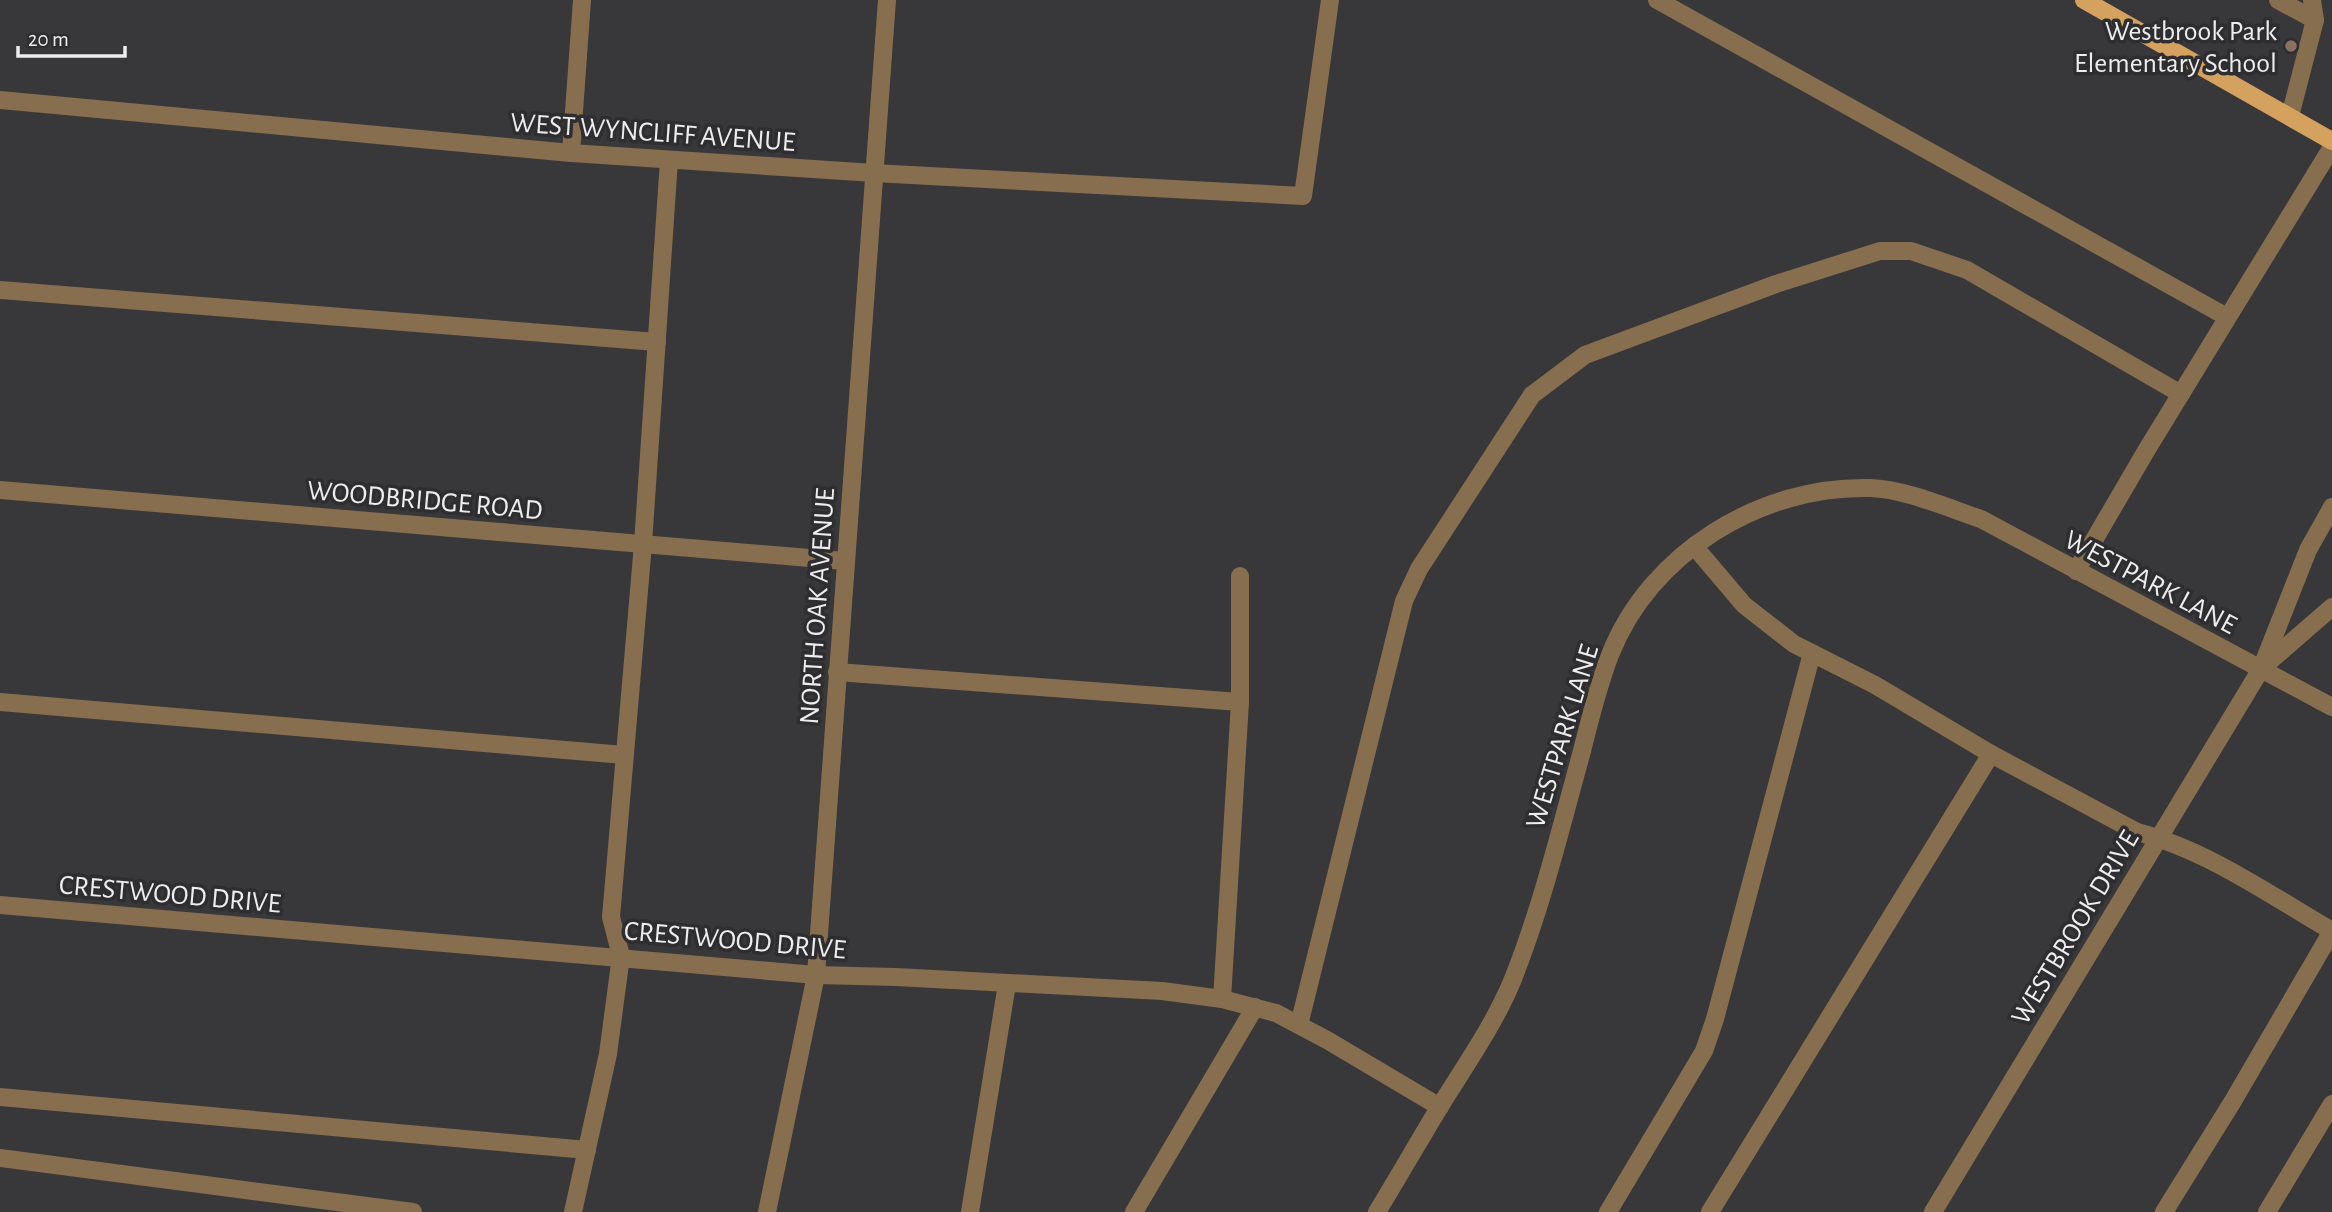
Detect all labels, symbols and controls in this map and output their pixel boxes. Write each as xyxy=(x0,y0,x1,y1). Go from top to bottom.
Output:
scale bar xyxy=(18,14,124,58)
place label: Westbrook Park Elementary School xyxy=(2074,18,2277,78)
text: 20 m xyxy=(28,29,69,50)
marker: Westbrook Park Elementary School xyxy=(2283,38,2299,54)
street label: WEST WYNCLIFF AVENUE xyxy=(509,109,796,157)
street label: WOODBRIDGE ROAD xyxy=(306,477,544,525)
street label: NORTH OAK AVENUE xyxy=(796,487,840,725)
street label: WESTPARK LANE xyxy=(2059,526,2241,640)
street label: WESTPARK LANE xyxy=(1522,642,1604,832)
street label: WESTBROOK DRIVE xyxy=(2007,826,2145,1030)
street label: CRESTWOOD DRIVE xyxy=(58,871,282,919)
street label: CRESTWOOD DRIVE xyxy=(623,917,847,965)

